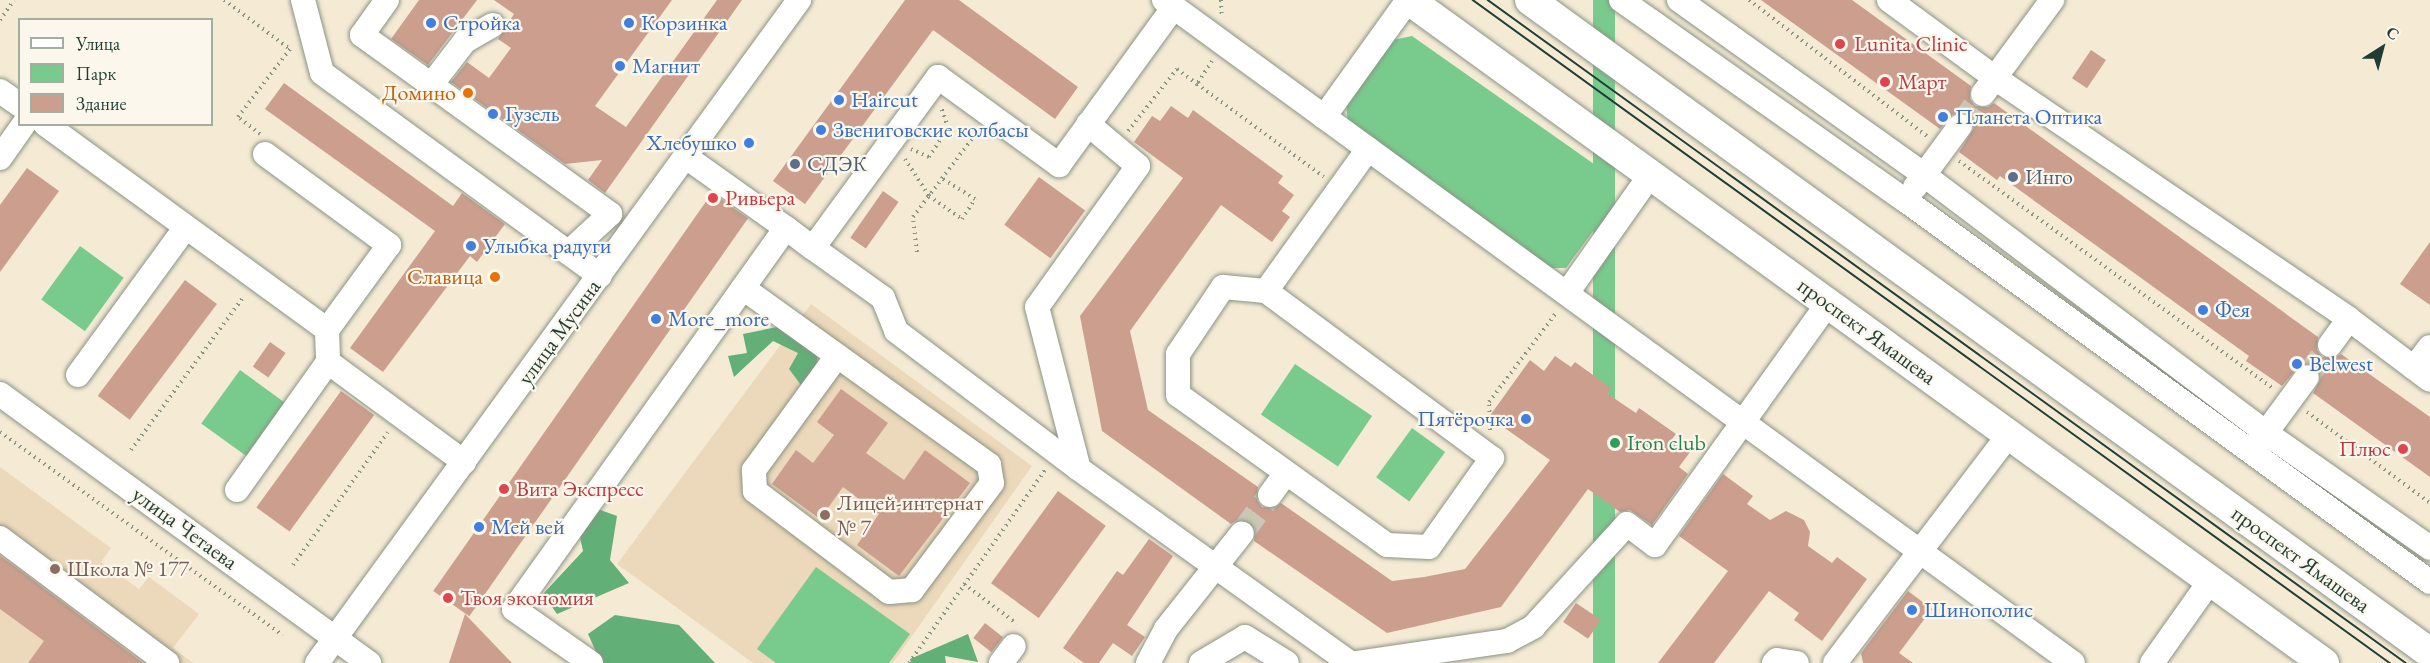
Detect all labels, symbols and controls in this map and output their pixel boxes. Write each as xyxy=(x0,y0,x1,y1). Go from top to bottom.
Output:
place label: Стройка xyxy=(443,10,521,36)
place label: Корзинка xyxy=(641,10,728,36)
marker: Стройка xyxy=(424,16,438,30)
marker: Корзинка xyxy=(622,16,636,30)
legend xyxy=(18,18,213,126)
north arrow xyxy=(2352,18,2412,78)
text: С xyxy=(2382,21,2404,45)
place label: Lunita Clinic xyxy=(1854,31,1968,57)
text: Улица xyxy=(76,32,120,55)
marker: Lunita Clinic xyxy=(1831,35,1849,53)
place label: Магнит xyxy=(632,53,700,79)
marker: Магнит xyxy=(613,59,627,73)
text: Парк xyxy=(76,62,116,85)
place label: Март xyxy=(1898,69,1947,95)
marker: Март xyxy=(1876,73,1894,91)
place label: Домино xyxy=(382,80,456,106)
marker: Домино xyxy=(461,86,475,100)
place label: Haircut xyxy=(851,87,918,113)
text: Здание xyxy=(76,92,126,115)
marker: Haircut xyxy=(832,93,846,107)
place label: Гузель xyxy=(505,101,560,127)
place label: Планета Оптика xyxy=(1955,104,2102,130)
marker: Гузель xyxy=(486,107,500,121)
marker: Планета Оптика xyxy=(1936,110,1950,124)
place label: Звениговские колбасы xyxy=(833,117,1029,143)
marker: Звениговские колбасы xyxy=(814,123,828,137)
place label: Хлебушко xyxy=(647,130,737,156)
marker: Хлебушко xyxy=(742,136,756,150)
place label: СДЭК xyxy=(807,151,867,177)
marker: СДЭК xyxy=(788,157,802,171)
place label: Инго xyxy=(2025,164,2073,190)
marker: Инго xyxy=(2006,170,2020,184)
place label: Ривьера xyxy=(725,185,795,211)
marker: Ривьера xyxy=(706,191,720,205)
place label: Улыбка радуги xyxy=(483,233,611,259)
marker: Улыбка радуги xyxy=(464,239,478,253)
place label: Славица xyxy=(407,264,483,290)
marker: Славица xyxy=(488,270,502,284)
street label: проспект Ямашева xyxy=(1793,272,1941,390)
street label: улица Мусина xyxy=(512,274,606,390)
place label: Фея xyxy=(2215,297,2250,323)
marker: Фея xyxy=(2196,303,2210,317)
place label: More_more xyxy=(668,306,769,332)
marker: More_more xyxy=(649,312,663,326)
place label: Belwest xyxy=(2309,351,2373,377)
marker: Belwest xyxy=(2290,357,2304,371)
place label: Пятёрочка xyxy=(1417,406,1514,432)
marker: Пятёрочка xyxy=(1519,412,1533,426)
place label: Iron club xyxy=(1627,430,1706,456)
marker: Iron club xyxy=(1608,436,1622,450)
place label: Плюс xyxy=(2339,436,2391,462)
marker: Плюс xyxy=(2396,442,2410,456)
place label: Вита Экспресс xyxy=(516,476,644,502)
street label: улица Четаева xyxy=(127,481,243,575)
marker: Вита Экспресс xyxy=(497,482,511,496)
place label: Лицей-интернат № 7 xyxy=(837,489,983,540)
street label: проспект Ямашева xyxy=(2227,500,2375,618)
marker: Лицей-интернат № 7 xyxy=(818,508,832,522)
place label: Мей вей xyxy=(491,514,565,540)
marker: Мей вей xyxy=(472,520,486,534)
place label: Школа № 177 xyxy=(67,556,189,582)
marker: Школа № 177 xyxy=(48,562,62,576)
place label: Твоя экономия xyxy=(460,585,594,611)
marker: Твоя экономия xyxy=(441,591,455,605)
place label: Шинополис xyxy=(1924,597,2033,623)
marker: Шинополис xyxy=(1905,603,1919,617)

